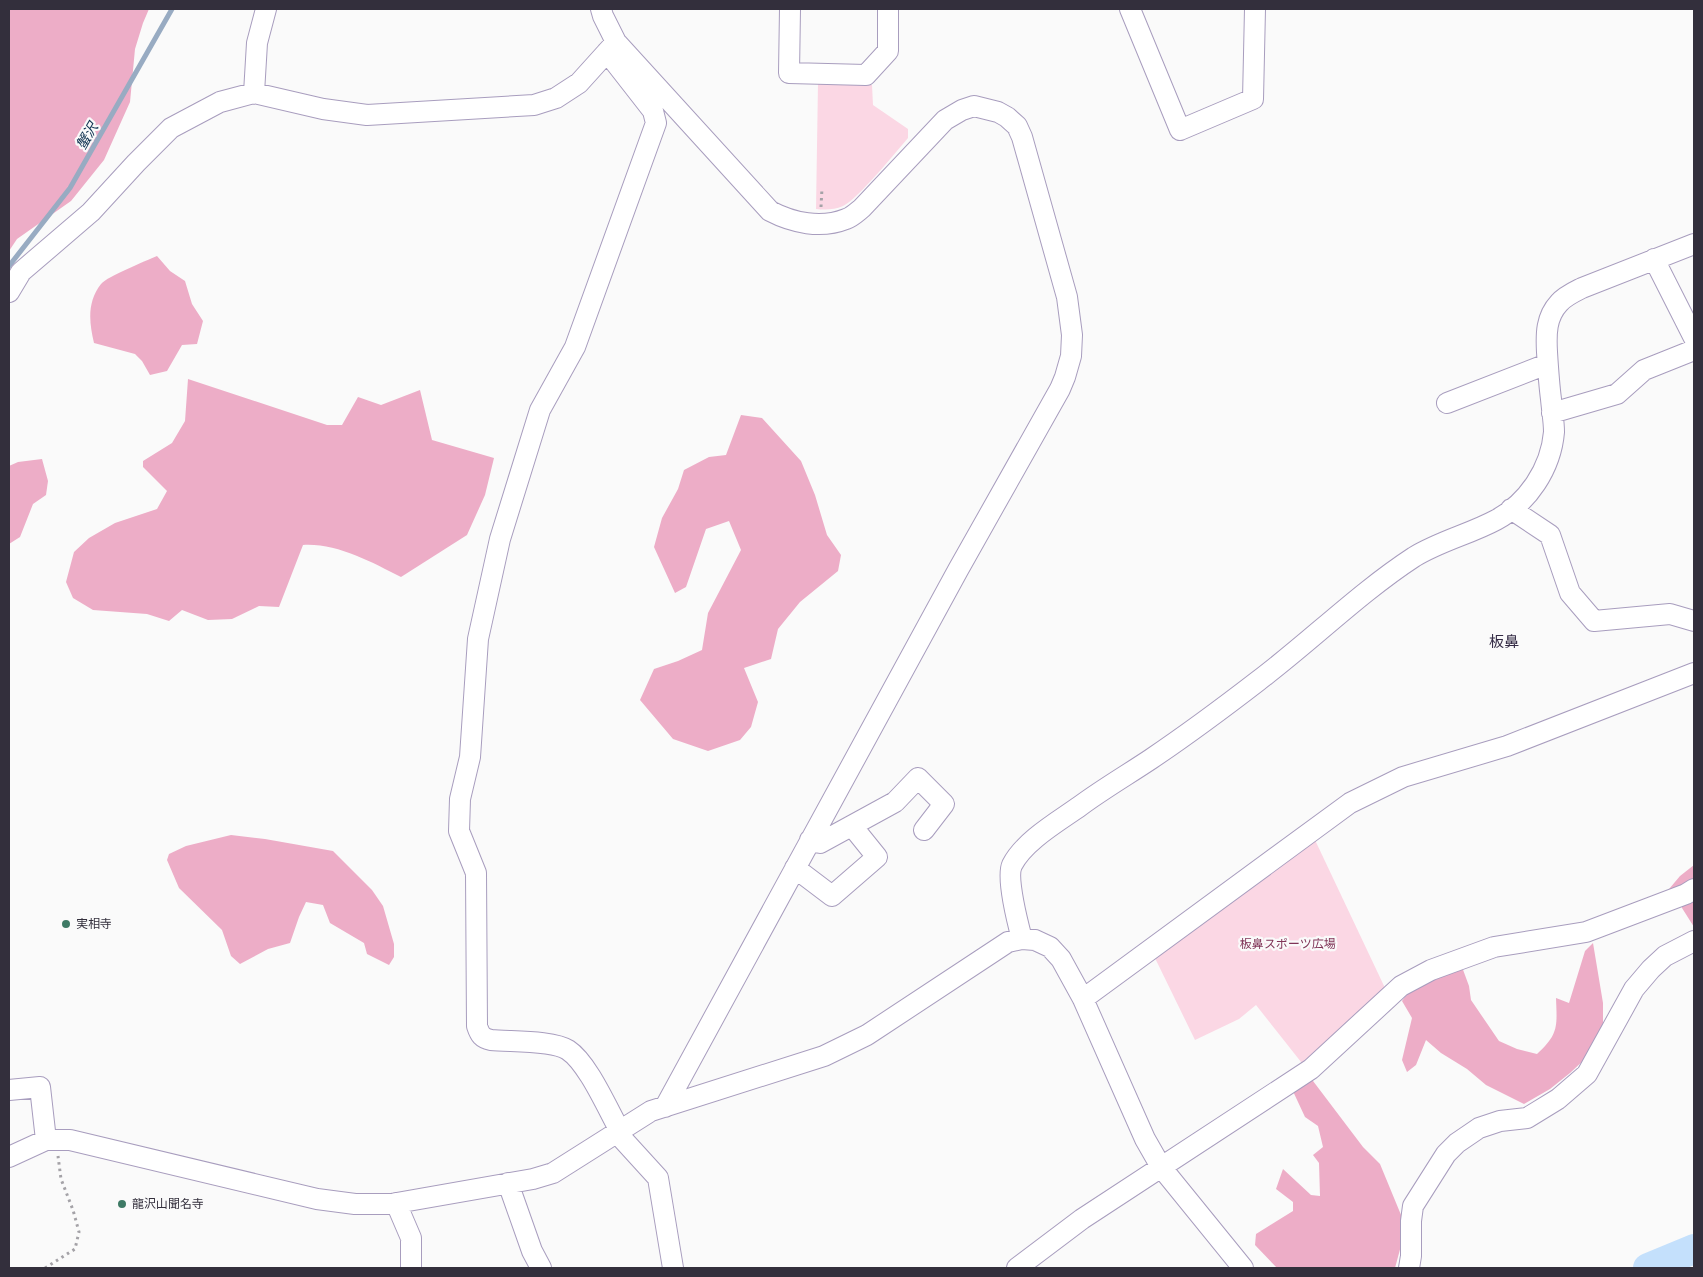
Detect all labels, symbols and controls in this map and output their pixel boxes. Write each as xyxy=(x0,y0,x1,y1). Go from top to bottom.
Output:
water label: 蟹沢 xyxy=(73,118,103,153)
district label: 板鼻 xyxy=(1489,633,1519,651)
place label: 実相寺 xyxy=(76,917,112,931)
marker: 実相寺 xyxy=(60,918,72,930)
park label: 板鼻スポーツ広場 xyxy=(1240,937,1336,951)
place label: 龍沢山聞名寺 xyxy=(132,1197,204,1211)
marker: 龍沢山聞名寺 xyxy=(116,1198,128,1210)

